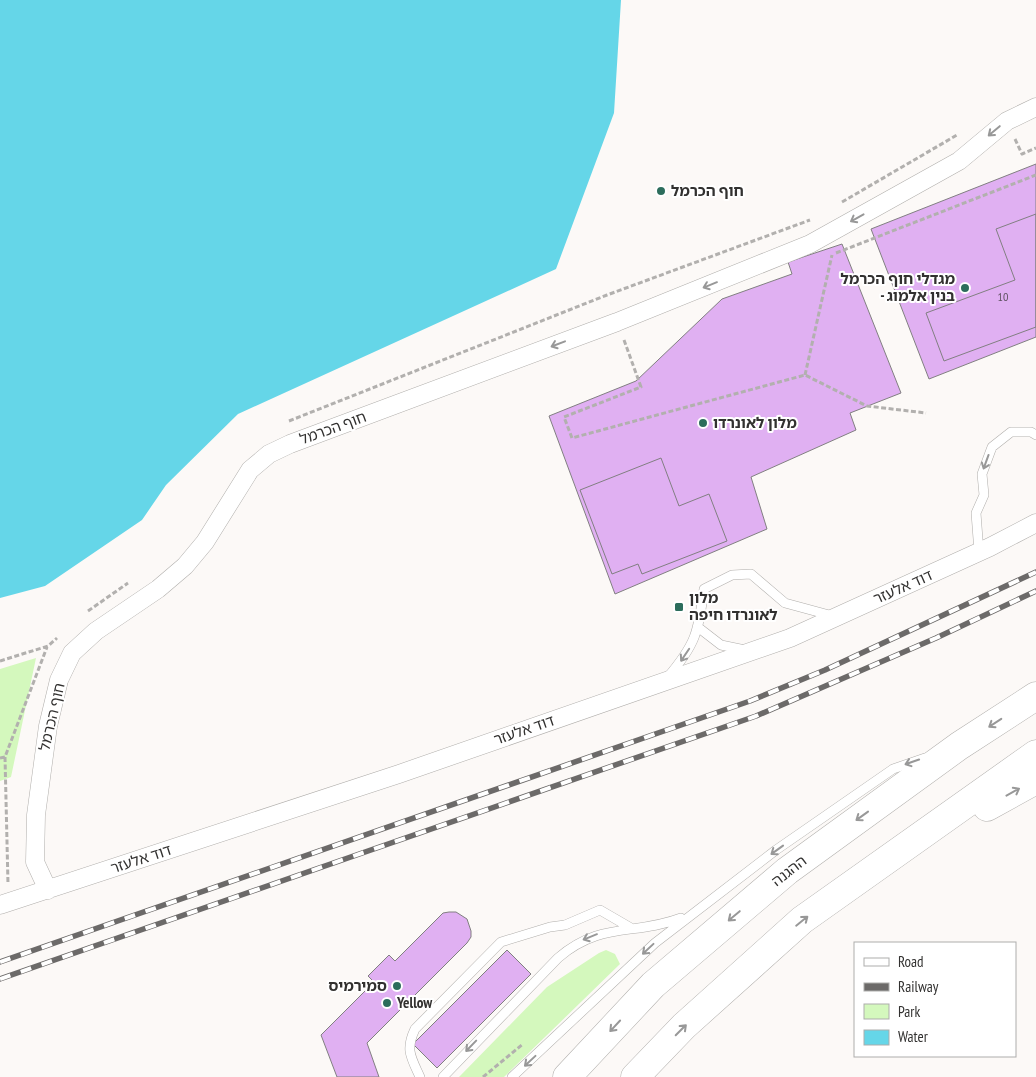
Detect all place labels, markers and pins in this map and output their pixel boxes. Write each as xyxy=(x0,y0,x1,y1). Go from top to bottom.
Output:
place label: חוף הכרמל xyxy=(671,181,744,200)
marker: חוף הכרמל xyxy=(655,185,667,197)
place label: מגדלי חוף הכרמל - בנין אלמוג xyxy=(841,269,955,305)
marker: מגדלי חוף הכרמל - בנין אלמוג xyxy=(959,282,971,294)
place label: מלון לאונרדו xyxy=(713,413,797,432)
marker: מלון לאונרדו xyxy=(697,417,709,429)
place label: מלון לאונרדו חיפה xyxy=(689,588,778,624)
marker: מלון לאונרדו חיפה xyxy=(673,601,685,613)
place label: סמירמיס xyxy=(328,976,387,995)
marker: סמירמיס xyxy=(391,980,403,992)
place label: Yellow xyxy=(396,993,433,1012)
marker: Yellow xyxy=(381,997,393,1009)

